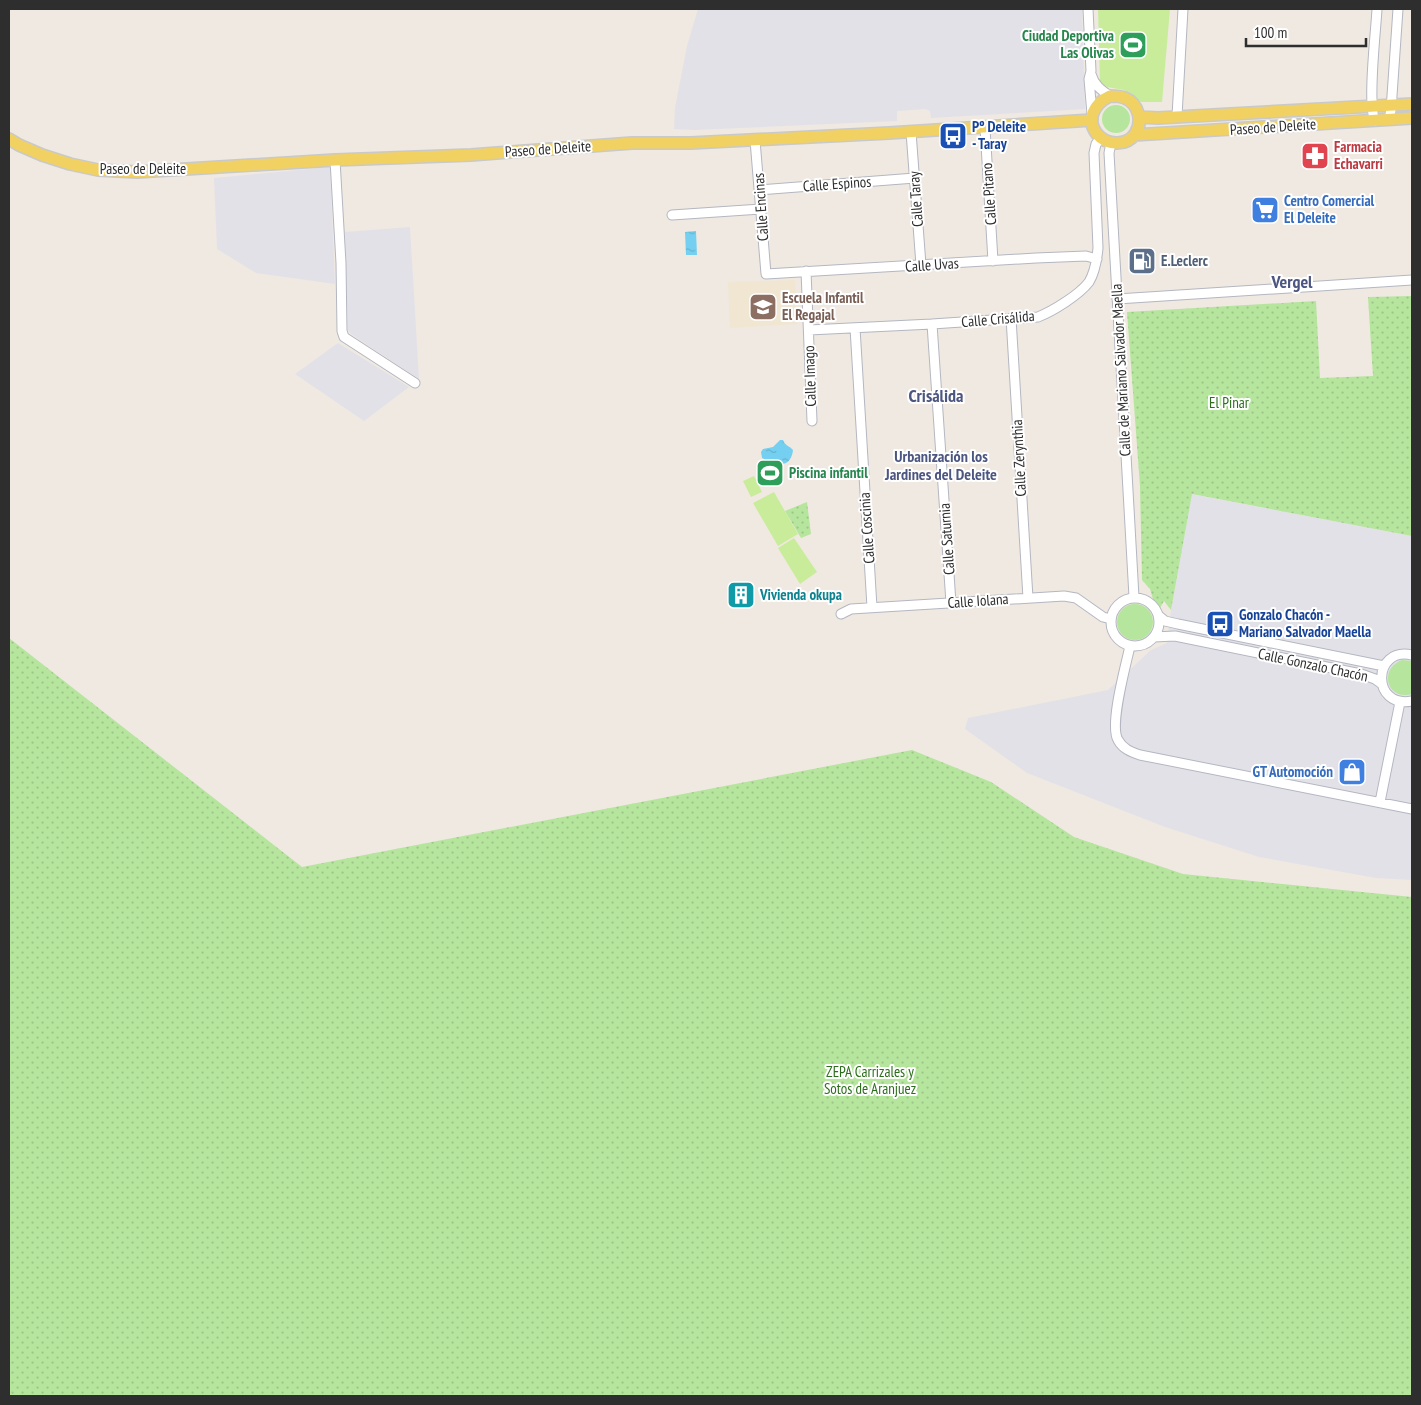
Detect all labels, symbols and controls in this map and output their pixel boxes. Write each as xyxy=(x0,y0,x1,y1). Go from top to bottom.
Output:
scale bar xyxy=(1246,15,1366,47)
text: 100 m xyxy=(1254,23,1287,42)
place label: Ciudad Deportiva Las Olivas xyxy=(1022,26,1114,62)
sports icon: Ciudad Deportiva Las Olivas xyxy=(1118,30,1148,60)
street label: Paseo de Deleite xyxy=(1229,114,1317,139)
place label: Pº Deleite - Taray xyxy=(972,117,1026,153)
bus stop icon: Pº Deleite - Taray xyxy=(938,121,968,151)
street label: Paseo de Deleite xyxy=(504,136,592,161)
place label: Farmacia Echavarri xyxy=(1334,137,1383,173)
pharmacy icon: Farmacia Echavarri xyxy=(1300,141,1330,171)
street label: Paseo de Deleite xyxy=(100,159,186,178)
street label: Calle Pitano xyxy=(977,162,1000,226)
street label: Calle Taray xyxy=(904,170,927,228)
street label: Calle Encinas xyxy=(749,172,772,242)
street label: Calle Espinos xyxy=(802,172,872,195)
place label: Centro Comercial El Deleite xyxy=(1284,191,1375,227)
supermarket icon: Centro Comercial El Deleite xyxy=(1250,195,1280,225)
fuel station icon: E.Leclerc xyxy=(1127,246,1157,276)
place label: E.Leclerc xyxy=(1161,251,1209,270)
street label: Calle Uvas xyxy=(904,253,959,276)
district label: Vergel xyxy=(1271,270,1313,293)
street label: Calle de Mariano Salvador Maella xyxy=(1106,283,1135,457)
place label: Escuela Infantil El Regajal xyxy=(782,288,864,324)
school or university icon: Escuela Infantil El Regajal xyxy=(748,292,778,322)
street label: Calle Crisálida xyxy=(961,306,1035,331)
street label: Calle Imago xyxy=(799,345,820,407)
district label: Crisálida xyxy=(908,384,964,407)
park label: El Pinar xyxy=(1209,393,1250,412)
street label: Calle Zerynthia xyxy=(1007,419,1030,497)
district label: Urbanización los Jardines del Deleite xyxy=(884,446,997,484)
sports icon: Piscina infantil xyxy=(755,458,785,488)
place label: Piscina infantil xyxy=(789,463,868,482)
street label: Calle Coscinia xyxy=(855,492,878,564)
street label: Calle Saturnia xyxy=(935,502,958,576)
building icon: Vivienda okupa xyxy=(726,580,756,610)
place label: Vivienda okupa xyxy=(759,585,842,604)
street label: Calle Iolana xyxy=(947,589,1009,612)
place label: Gonzalo Chacón - Mariano Salvador Maella xyxy=(1239,605,1371,641)
bus stop icon: Gonzalo Chacón - Mariano Salvador Maella xyxy=(1205,609,1235,639)
street label: Calle Gonzalo Chacón xyxy=(1257,644,1370,685)
shop icon: GT Automoción xyxy=(1337,757,1367,787)
place label: GT Automoción xyxy=(1252,762,1333,781)
park label: ZEPA Carrizales y Sotos de Aranjuez xyxy=(824,1062,916,1098)

